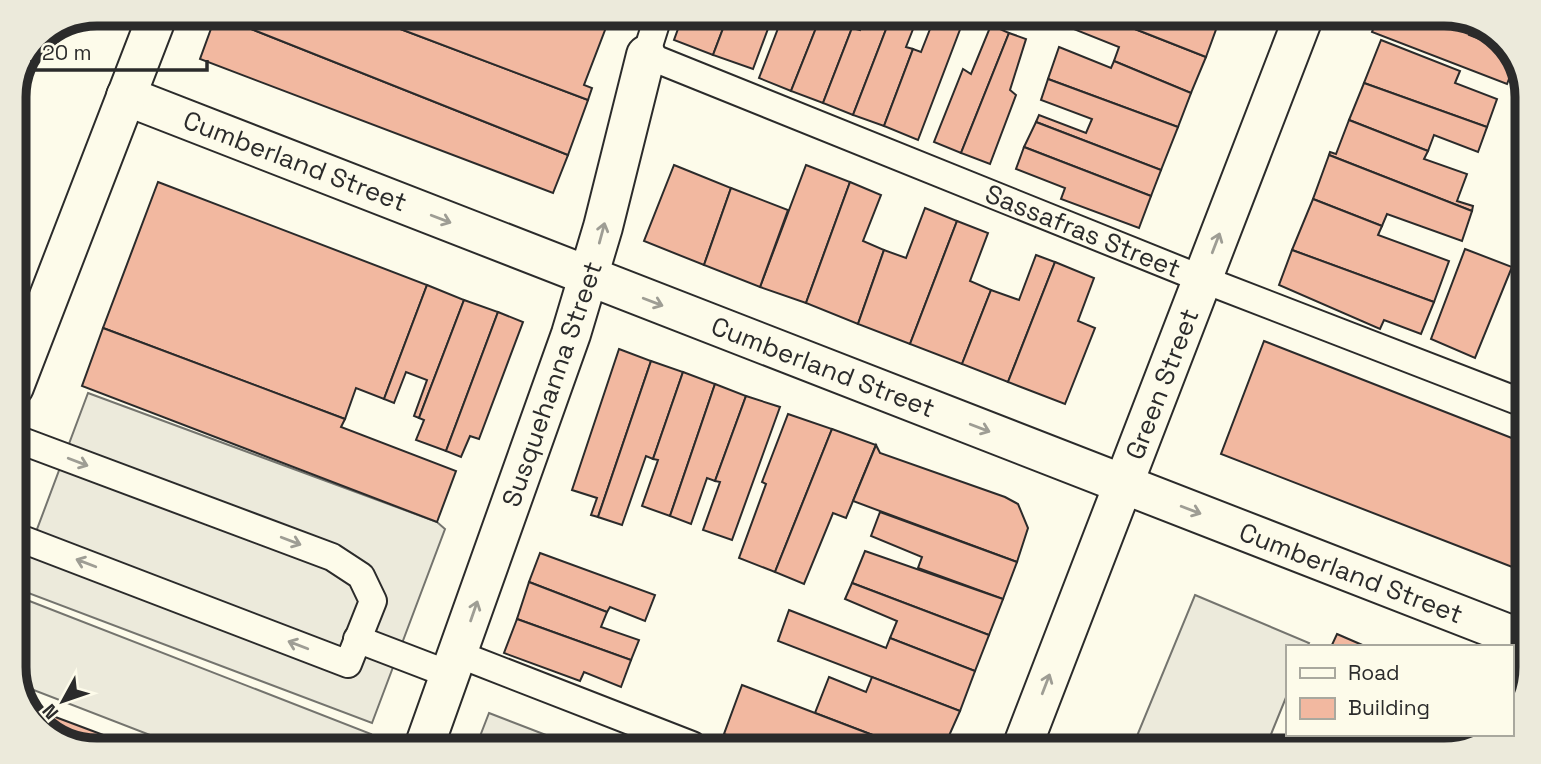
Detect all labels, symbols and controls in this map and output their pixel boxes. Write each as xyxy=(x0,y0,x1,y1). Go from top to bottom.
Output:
scale bar xyxy=(32,28,206,72)
text: 20 m xyxy=(42,39,92,66)
street label: Cumberland Street xyxy=(178,103,412,219)
street label: Sassafras Street xyxy=(980,176,1186,286)
one-way arrow xyxy=(430,213,451,226)
one-way arrow xyxy=(596,222,609,245)
one-way arrow xyxy=(1211,232,1223,254)
street label: Susquehanna Street xyxy=(494,257,610,511)
one-way arrow xyxy=(642,296,663,309)
street label: Green Street xyxy=(1118,304,1206,464)
street label: Cumberland Street xyxy=(706,309,940,425)
one-way arrow xyxy=(968,422,990,435)
one-way arrow xyxy=(67,456,89,469)
one-way arrow xyxy=(1180,505,1202,518)
street label: Cumberland Street xyxy=(1234,515,1468,631)
one-way arrow xyxy=(280,536,302,549)
one-way arrow xyxy=(75,556,97,568)
one-way arrow xyxy=(469,600,481,622)
one-way arrow xyxy=(287,637,309,650)
legend xyxy=(1286,645,1513,736)
text: Road xyxy=(1348,659,1400,686)
north arrow xyxy=(28,666,98,736)
one-way arrow xyxy=(1041,673,1054,695)
text: Building xyxy=(1348,694,1430,721)
text: N xyxy=(37,699,64,725)

